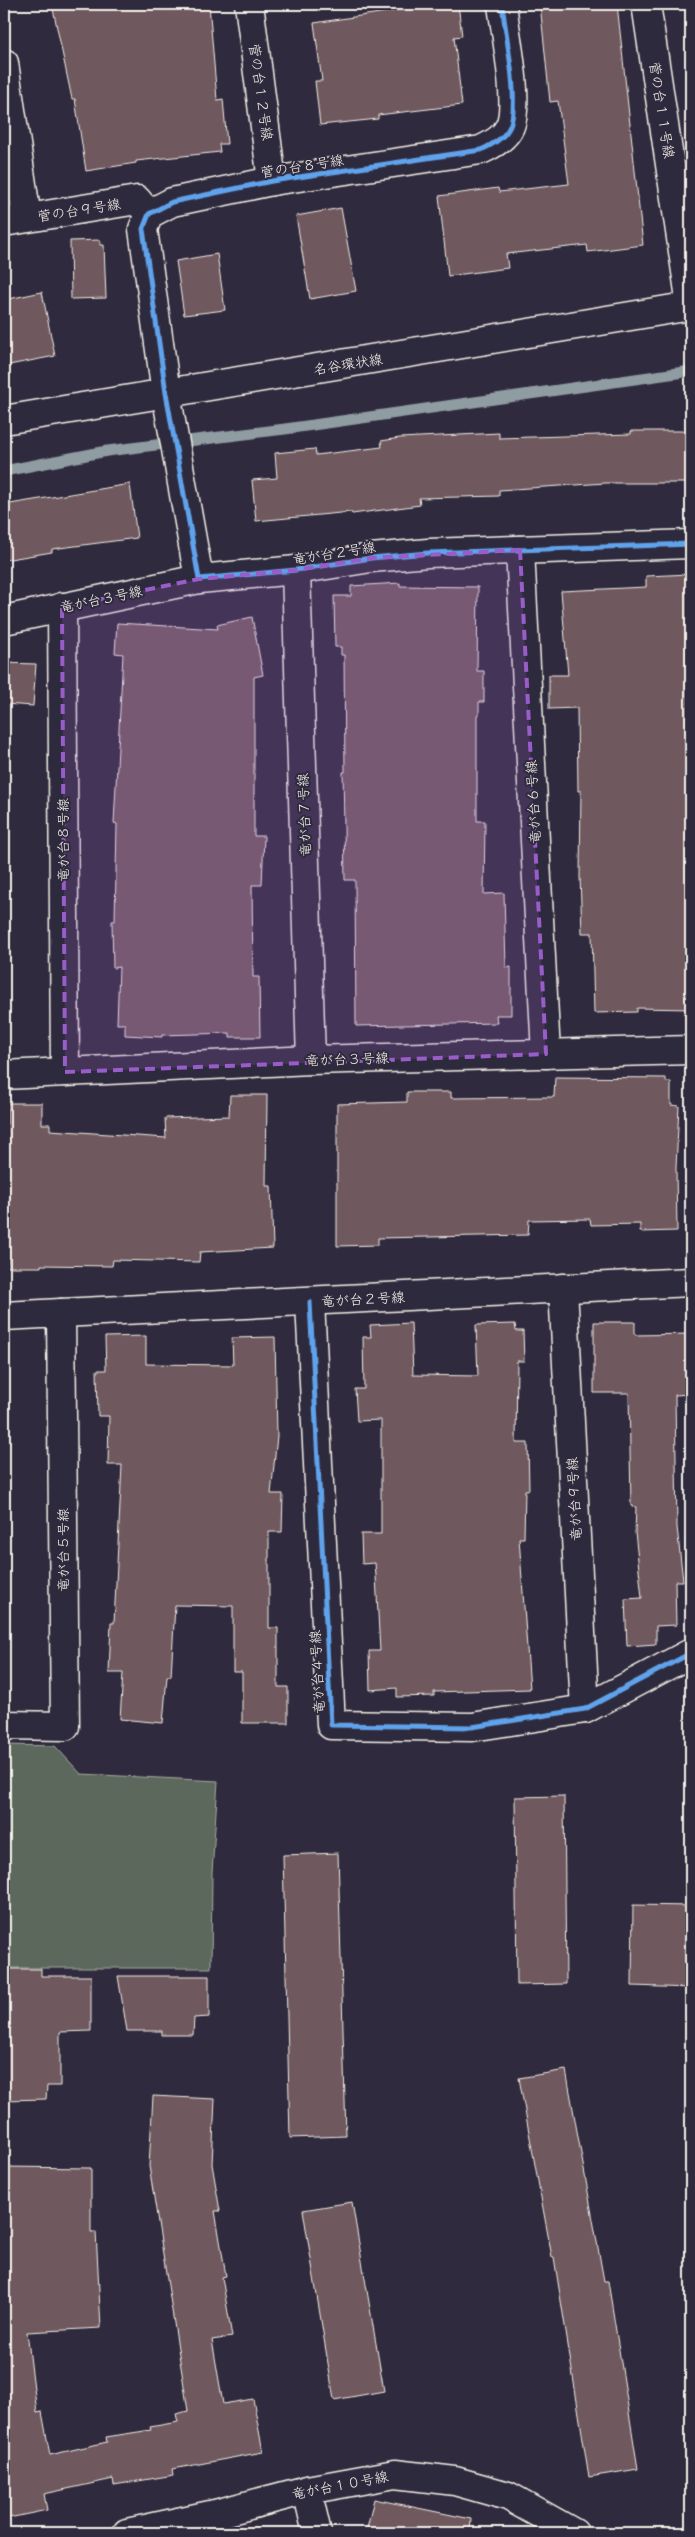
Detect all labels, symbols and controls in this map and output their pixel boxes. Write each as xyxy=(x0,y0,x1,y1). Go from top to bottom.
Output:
street label: 菅の台１２号線 xyxy=(244,42,279,142)
street label: 菅の台１１号線 xyxy=(644,60,681,160)
street label: 菅の台８号線 xyxy=(259,149,345,182)
street label: 菅の台９号線 xyxy=(36,193,122,226)
street label: 名谷環状線 xyxy=(312,348,384,379)
street label: 竜が台２号線 xyxy=(291,536,377,569)
street label: 竜が台３号線 xyxy=(58,580,144,618)
street label: 竜が台６号線 xyxy=(520,760,545,845)
street label: 竜が台７号線 xyxy=(292,773,315,857)
street label: 竜が台８号線 xyxy=(52,798,73,882)
street label: 竜が台３号線 xyxy=(305,1047,389,1070)
street label: 竜が台２号線 xyxy=(320,1286,405,1311)
street label: 竜が台９号線 xyxy=(561,1457,586,1542)
street label: 竜が台５号線 xyxy=(52,1508,73,1592)
street label: 竜が台４号線 xyxy=(304,1630,329,1715)
street label: 竜が台１０号線 xyxy=(290,2465,390,2504)

